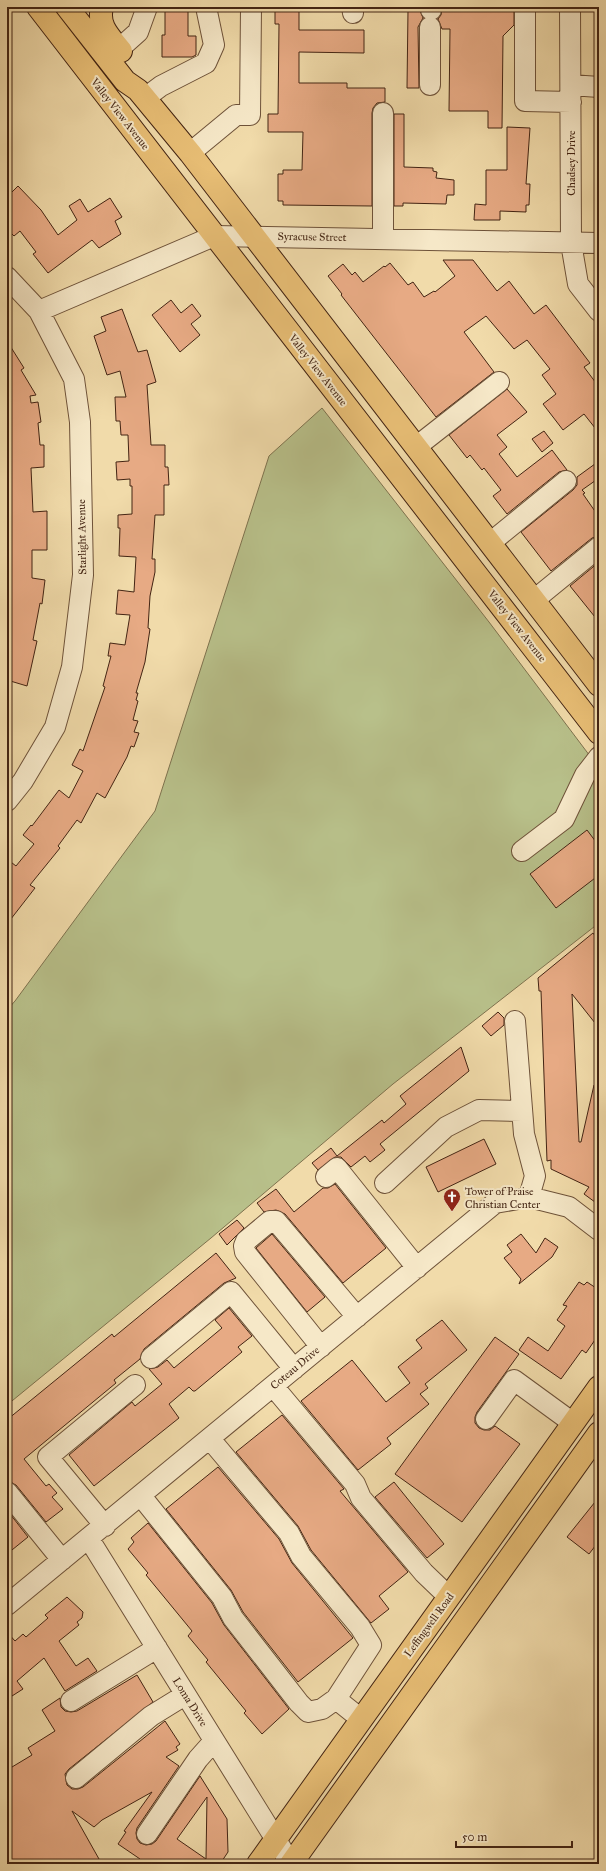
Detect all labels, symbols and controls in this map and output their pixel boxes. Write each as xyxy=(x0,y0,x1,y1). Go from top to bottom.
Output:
street label: Valley View Avenue xyxy=(87,75,152,153)
street label: Chadsey Drive xyxy=(565,130,578,196)
street label: Syracuse Street xyxy=(277,230,347,244)
street label: Valley View Avenue xyxy=(285,331,350,409)
street label: Starlight Avenue xyxy=(75,499,89,575)
street label: Valley View Avenue xyxy=(484,587,549,665)
place label: Tower of Praise Christian Center xyxy=(465,1185,541,1211)
church icon: Tower of Praise Christian Center xyxy=(442,1187,462,1212)
street label: Coteau Drive xyxy=(268,1344,322,1392)
street label: Leffingwell Road xyxy=(401,1590,457,1660)
street label: Loma Drive xyxy=(170,1675,210,1729)
scale bar xyxy=(456,1823,572,1849)
text: 50 m xyxy=(462,1830,487,1844)

